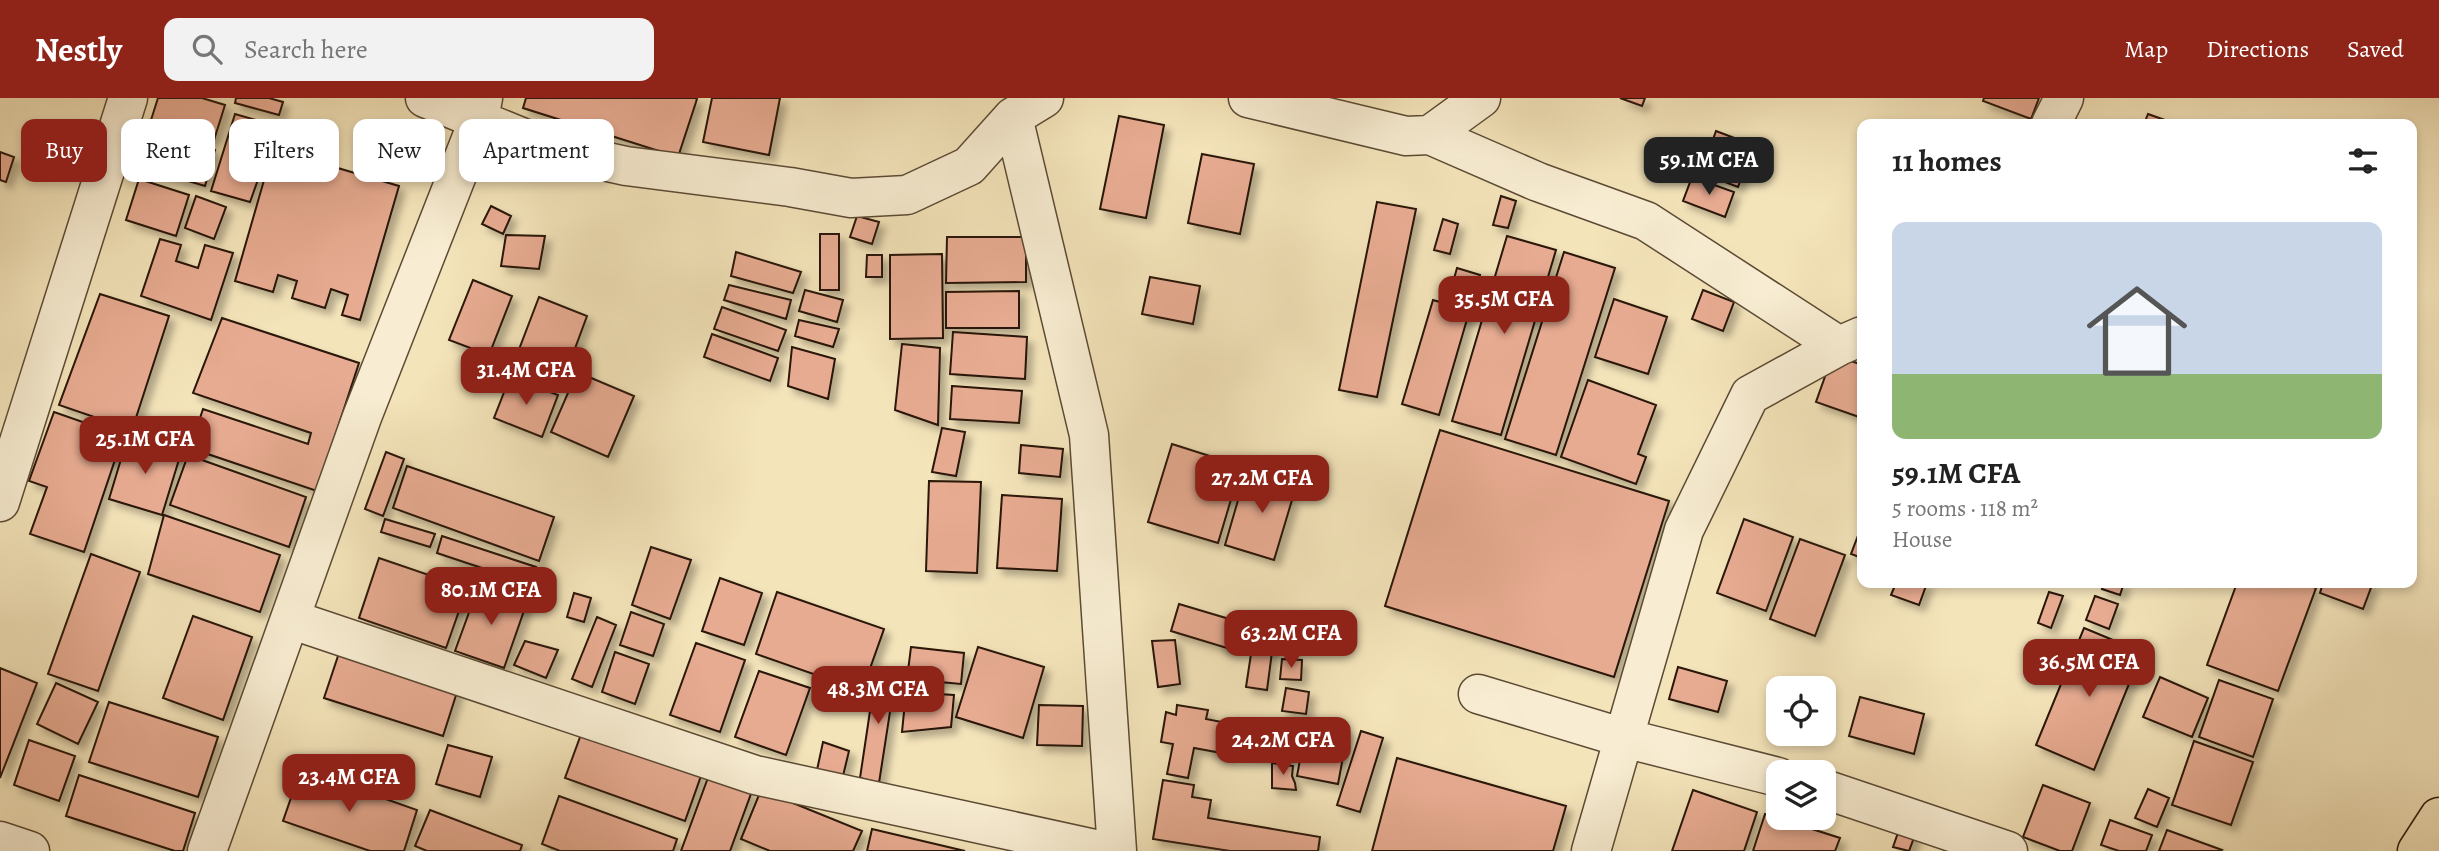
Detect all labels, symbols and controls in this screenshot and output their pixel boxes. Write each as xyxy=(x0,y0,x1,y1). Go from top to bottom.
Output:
search box xyxy=(164,18,654,81)
text: Nestly xyxy=(35,27,122,72)
icon: search xyxy=(188,30,226,68)
text: Search here xyxy=(244,32,368,67)
text: Map xyxy=(2124,33,2168,65)
text: Directions xyxy=(2206,33,2309,65)
text: Saved xyxy=(2347,33,2404,65)
chip: Buy xyxy=(21,119,107,182)
chip: Rent xyxy=(121,119,215,182)
chip: Filters xyxy=(229,119,339,182)
chip: New xyxy=(353,119,445,182)
chip: Apartment xyxy=(459,119,614,182)
pin: 59.1M CFA xyxy=(1629,138,1789,197)
text: 11 homes xyxy=(1892,141,2002,181)
icon: filters xyxy=(2344,142,2382,180)
text: 59.1M CFA xyxy=(1660,144,1758,175)
icon: home xyxy=(2074,268,2200,394)
pin: 35.5M CFA xyxy=(1424,276,1584,336)
text: 35.5M CFA xyxy=(1454,283,1554,314)
pin: 31.4M CFA xyxy=(446,348,606,407)
text: 31.4M CFA xyxy=(477,354,575,385)
pin: 25.1M CFA xyxy=(65,416,225,476)
text: 25.1M CFA xyxy=(96,423,194,454)
text: 59.1M CFA xyxy=(1892,453,2020,493)
pin: 27.2M CFA xyxy=(1182,456,1342,515)
text: 27.2M CFA xyxy=(1211,462,1313,493)
text: 5 rooms · 118 m² xyxy=(1892,493,2038,524)
text: House xyxy=(1892,524,1952,555)
pin: 80.1M CFA xyxy=(411,568,571,627)
text: 80.1M CFA xyxy=(441,574,541,605)
pin: 63.2M CFA xyxy=(1211,610,1371,670)
text: 63.2M CFA xyxy=(1240,617,1342,648)
pin: 36.5M CFA xyxy=(2009,640,2169,699)
text: 36.5M CFA xyxy=(2039,646,2139,677)
pin: 48.3M CFA xyxy=(798,666,958,726)
text: 48.3M CFA xyxy=(827,673,929,704)
map controls xyxy=(1766,676,1836,830)
button: locate xyxy=(1766,676,1836,746)
pin: 24.2M CFA xyxy=(1203,718,1363,777)
text: 24.2M CFA xyxy=(1232,724,1334,755)
pin: 23.4M CFA xyxy=(269,754,429,814)
button: layers xyxy=(1766,760,1836,830)
text: 23.4M CFA xyxy=(298,761,400,792)

